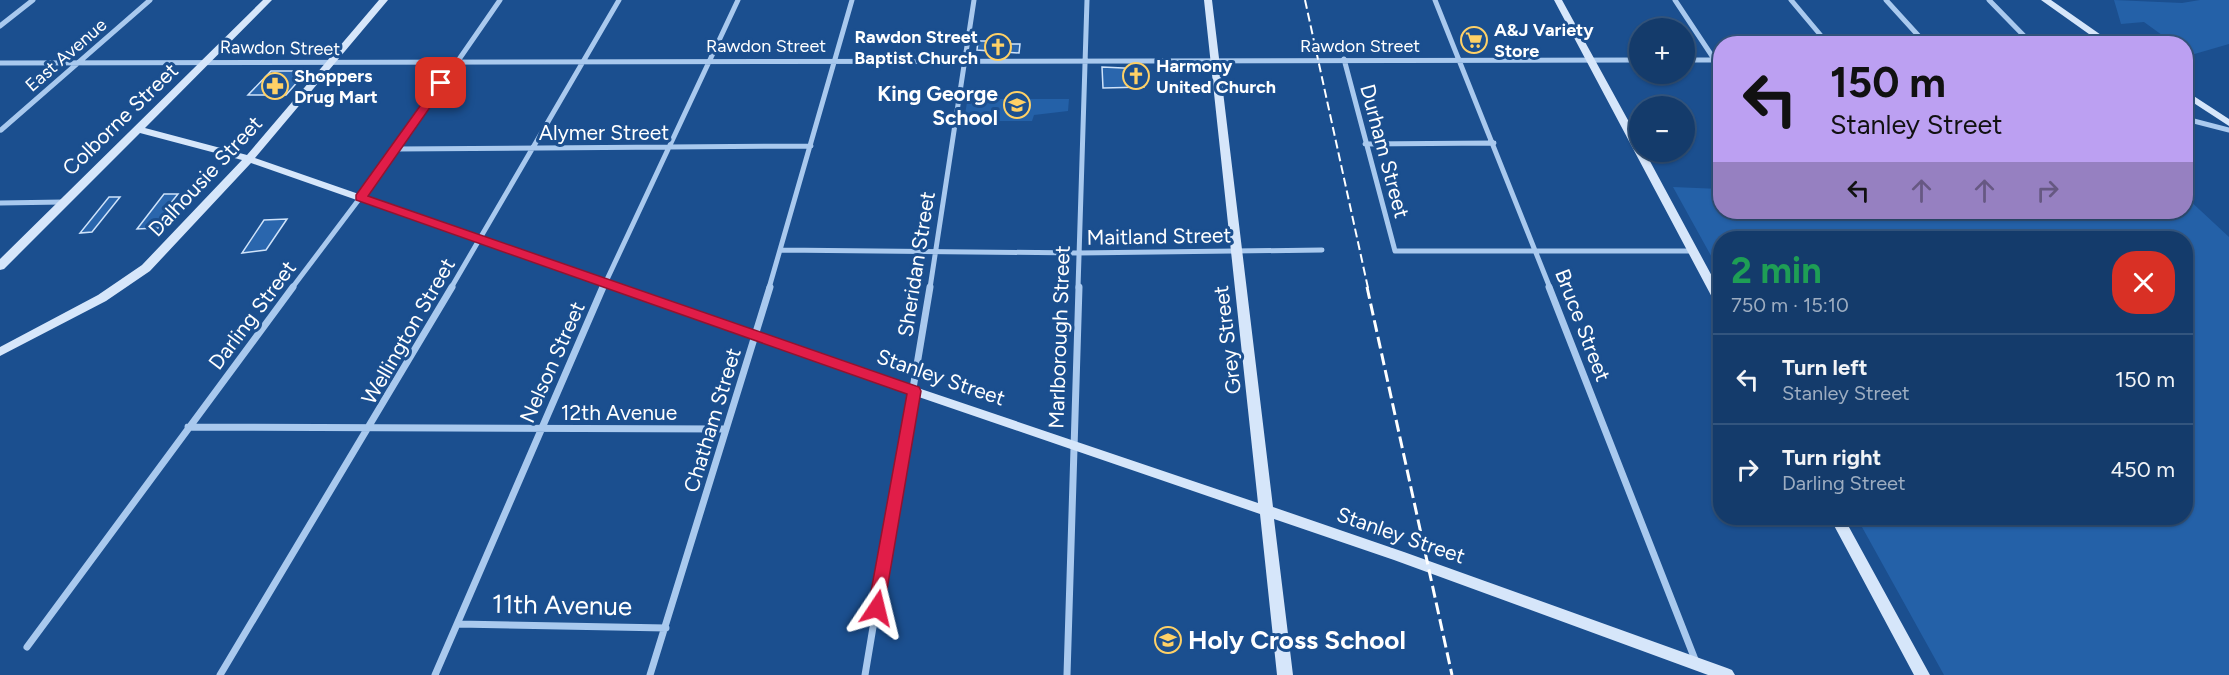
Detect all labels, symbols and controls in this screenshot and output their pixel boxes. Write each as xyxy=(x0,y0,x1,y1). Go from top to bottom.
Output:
street label: East Avenue xyxy=(21,14,111,96)
map controls xyxy=(1629,18,1695,162)
button: + xyxy=(1629,18,1695,84)
place label: A&J Variety Store xyxy=(1494,19,1594,62)
supermarket icon: A&J Variety Store xyxy=(1459,25,1489,55)
place label: Rawdon Street Baptist Church xyxy=(854,26,978,69)
church icon: Rawdon Street Baptist Church xyxy=(983,32,1013,62)
street label: Rawdon Street xyxy=(706,35,826,57)
street label: Rawdon Street xyxy=(1300,35,1420,57)
street label: Rawdon Street xyxy=(220,36,340,60)
place label: Harmony United Church xyxy=(1156,55,1276,98)
pin xyxy=(415,57,466,108)
text: 150 m xyxy=(1830,57,1946,108)
street label: Colborne Street xyxy=(57,58,183,180)
icon: left xyxy=(1731,60,1809,138)
church icon: Harmony United Church xyxy=(1121,61,1151,91)
place label: Shoppers Drug Mart xyxy=(294,65,378,108)
icon: arrive xyxy=(424,66,457,99)
pharmacy icon: Shoppers Drug Mart xyxy=(260,71,290,101)
place label: King George School xyxy=(877,81,998,130)
street label: Durham Street xyxy=(1355,81,1415,221)
school or university icon: King George School xyxy=(1002,90,1032,120)
button: − xyxy=(1629,96,1695,162)
text: Stanley Street xyxy=(1830,108,2002,141)
street label: Dalhousie Street xyxy=(143,111,267,241)
street label: Alymer Street xyxy=(539,120,669,145)
icon: left xyxy=(1842,174,1875,207)
icon: ahead xyxy=(1905,174,1938,207)
icon: ahead xyxy=(1968,174,2001,207)
icon: right xyxy=(2031,174,2064,207)
street label: Sheridan Street xyxy=(892,190,940,338)
street label: Maitland Street xyxy=(1086,222,1232,250)
street label: Marlborough Street xyxy=(1043,245,1075,429)
text: 2 min xyxy=(1731,249,1822,292)
button: close xyxy=(2112,251,2175,314)
street label: Wellington Street xyxy=(356,253,460,409)
street label: Darling Street xyxy=(203,256,301,374)
street label: Bruce Street xyxy=(1550,265,1616,385)
street label: Grey Street xyxy=(1208,284,1246,396)
text: 750 m · 15:10 xyxy=(1731,293,1849,317)
street label: Nelson Street xyxy=(514,297,590,426)
street label: Stanley Street xyxy=(874,343,1008,411)
street label: Chatham Street xyxy=(678,345,746,495)
text: Turn left xyxy=(1782,354,1868,381)
icon: left xyxy=(1731,363,1764,396)
text: 150 m xyxy=(2115,366,2175,393)
text: Stanley Street xyxy=(1782,381,1910,405)
street label: 12th Avenue xyxy=(561,400,677,425)
text: Turn right xyxy=(1782,444,1881,471)
icon: right xyxy=(1731,453,1764,486)
text: 450 m xyxy=(2110,456,2175,483)
text: Darling Street xyxy=(1782,471,1906,495)
street label: Stanley Street xyxy=(1334,501,1468,569)
position arrow xyxy=(845,576,909,640)
street label: 11th Avenue xyxy=(492,588,632,622)
place label: Holy Cross School xyxy=(1188,624,1406,656)
school or university icon: Holy Cross School xyxy=(1153,625,1183,655)

